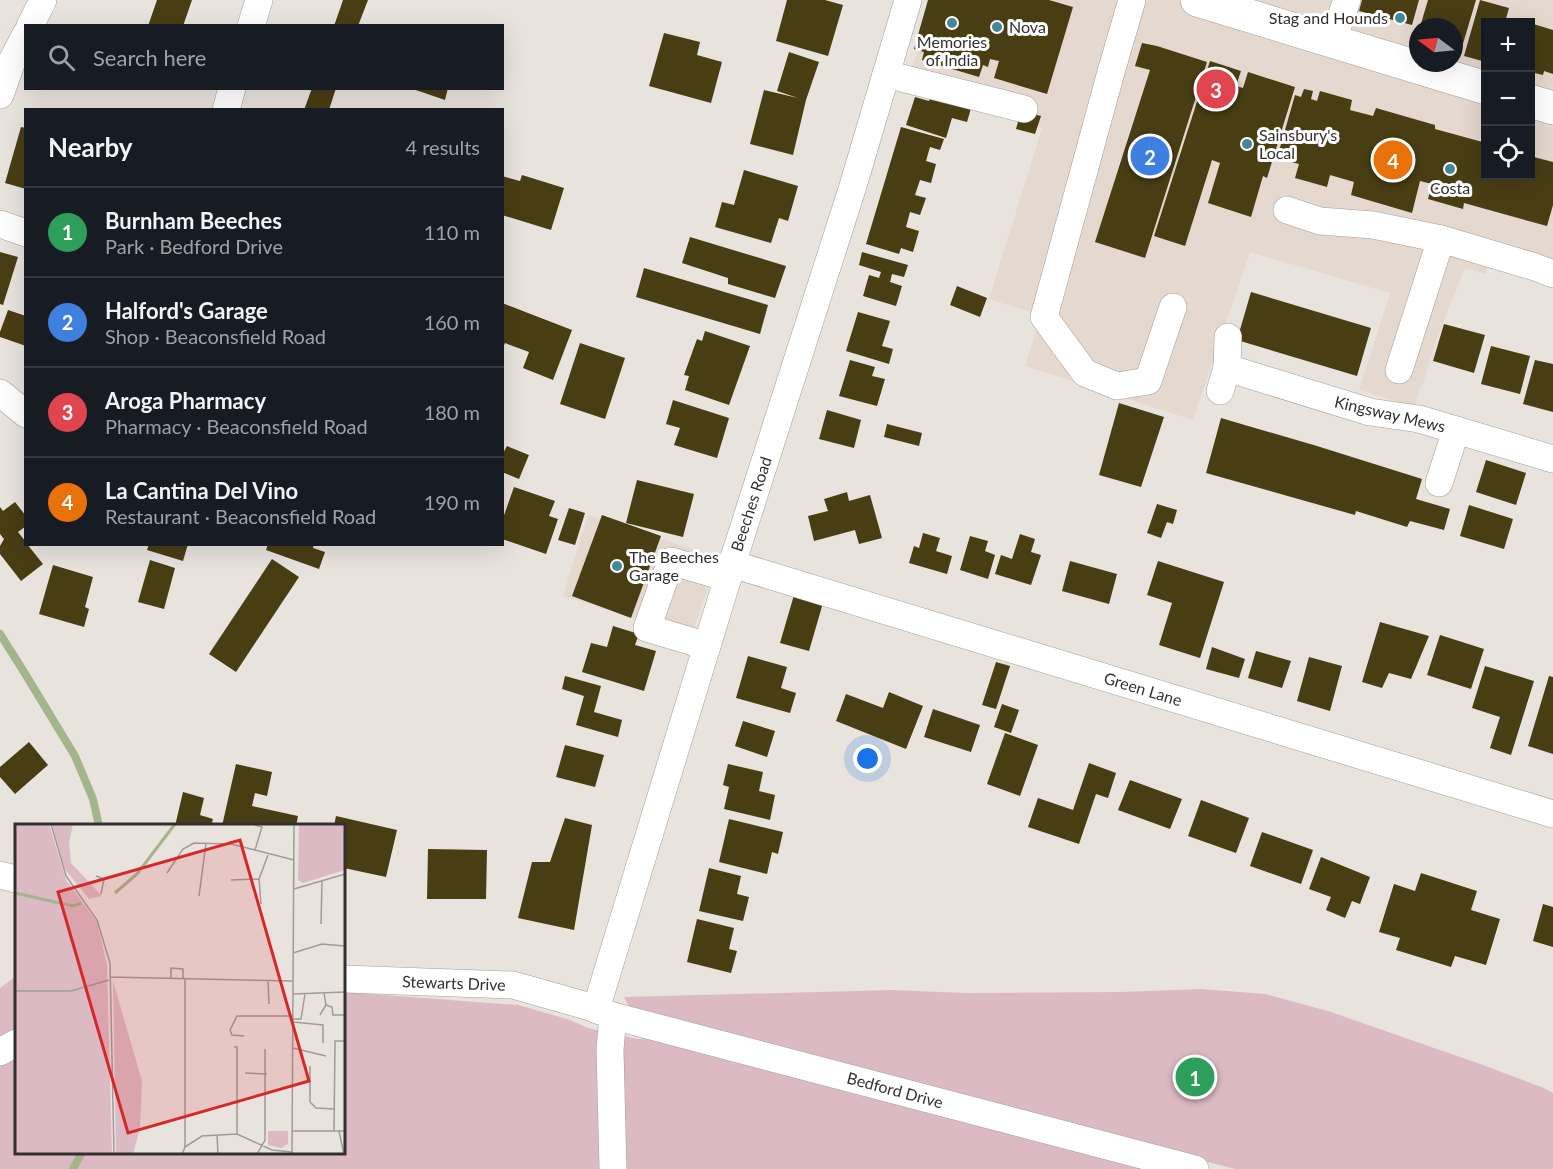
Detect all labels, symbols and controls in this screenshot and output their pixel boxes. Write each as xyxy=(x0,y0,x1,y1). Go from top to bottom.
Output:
place label: Stag and Hounds xyxy=(1269,8,1388,27)
marker: Stag and Hounds xyxy=(1393,11,1407,25)
marker: Memories of India xyxy=(945,16,959,30)
place label: Nova xyxy=(1009,17,1046,36)
north arrow xyxy=(1409,18,1463,72)
map controls xyxy=(1481,18,1535,180)
button: + xyxy=(1481,18,1535,72)
marker: Nova xyxy=(990,20,1004,34)
search box xyxy=(24,24,504,90)
place label: Memories of India xyxy=(917,32,987,69)
icon: search xyxy=(45,41,78,74)
text: Search here xyxy=(93,44,206,71)
pin: 3 xyxy=(1196,66,1236,112)
button: − xyxy=(1481,72,1535,126)
place label: Sainsbury's Local xyxy=(1259,125,1337,162)
button: locate xyxy=(1481,126,1535,180)
text: Nearby xyxy=(48,131,133,163)
pin: 2 xyxy=(1130,134,1170,178)
text: 4 results xyxy=(405,135,480,159)
marker: Sainsbury's Local xyxy=(1240,137,1254,151)
pin: 4 xyxy=(1374,138,1412,182)
marker: Costa xyxy=(1443,162,1457,176)
place label: Costa xyxy=(1430,178,1470,197)
text: Burnham Beeches xyxy=(105,207,282,234)
text: 1 xyxy=(62,220,73,244)
text: 110 m xyxy=(424,220,480,244)
text: Park · Bedford Drive xyxy=(105,234,283,258)
text: Halford's Garage xyxy=(105,297,268,324)
text: 2 xyxy=(62,310,73,334)
text: 160 m xyxy=(424,310,480,334)
text: Shop · Beaconsfield Road xyxy=(105,324,326,348)
text: Aroga Pharmacy xyxy=(105,387,266,414)
street label: Kingsway Mews xyxy=(1333,392,1447,436)
text: 3 xyxy=(62,400,73,424)
text: 180 m xyxy=(424,400,480,424)
text: Pharmacy · Beaconsfield Road xyxy=(105,414,368,438)
street label: Beeches Road xyxy=(726,454,775,554)
text: La Cantina Del Vino xyxy=(105,477,298,504)
text: 4 xyxy=(62,490,73,514)
text: 190 m xyxy=(424,490,480,514)
text: Restaurant · Beaconsfield Road xyxy=(105,504,376,528)
place label: The Beeches Garage xyxy=(629,547,719,584)
marker: The Beeches Garage xyxy=(610,559,624,573)
street label: Green Lane xyxy=(1102,668,1184,709)
your location xyxy=(853,744,882,773)
inset map xyxy=(15,824,345,1154)
street label: Stewarts Drive xyxy=(402,971,506,994)
pin: 1 xyxy=(1176,1054,1214,1100)
street label: Bedford Drive xyxy=(845,1068,945,1111)

